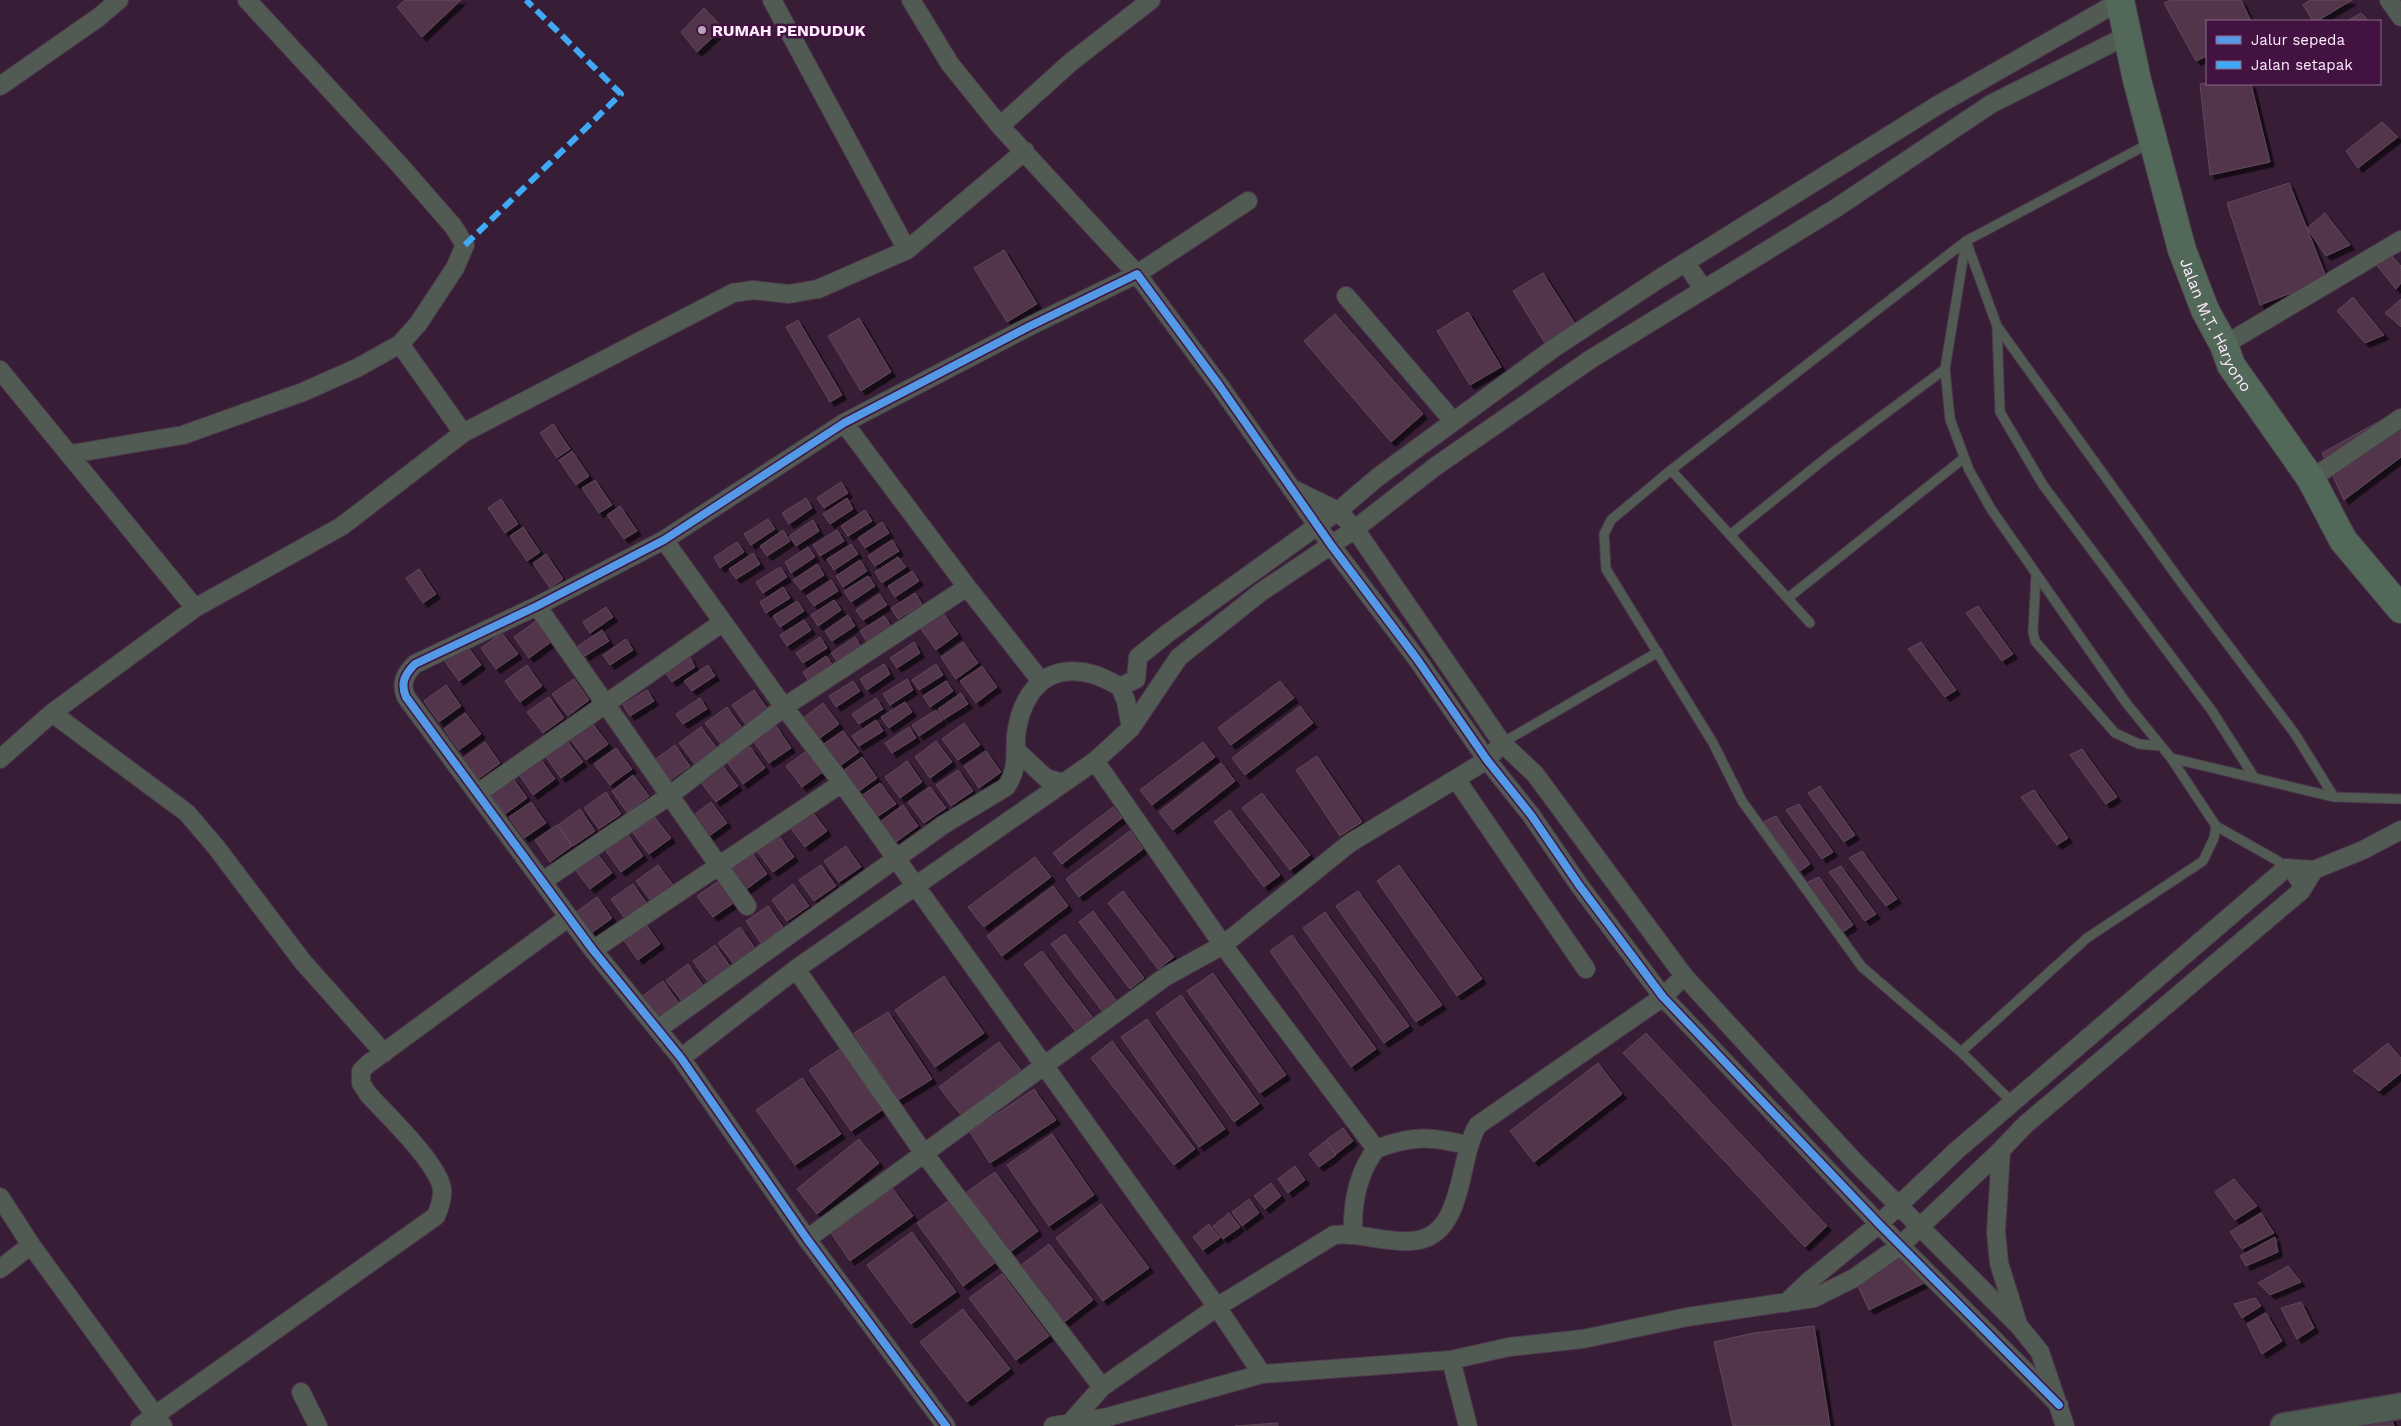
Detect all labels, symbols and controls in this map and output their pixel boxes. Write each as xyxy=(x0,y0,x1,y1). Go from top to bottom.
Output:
legend xyxy=(2206,20,2381,85)
place label: RUMAH PENDUDUK xyxy=(712,21,866,40)
marker: RUMAH PENDUDUK xyxy=(696,24,708,36)
text: Jalur sepeda xyxy=(2251,31,2345,49)
text: Jalan setapak xyxy=(2251,56,2353,74)
street label: Jalan M.T. Haryono xyxy=(2176,255,2256,395)

